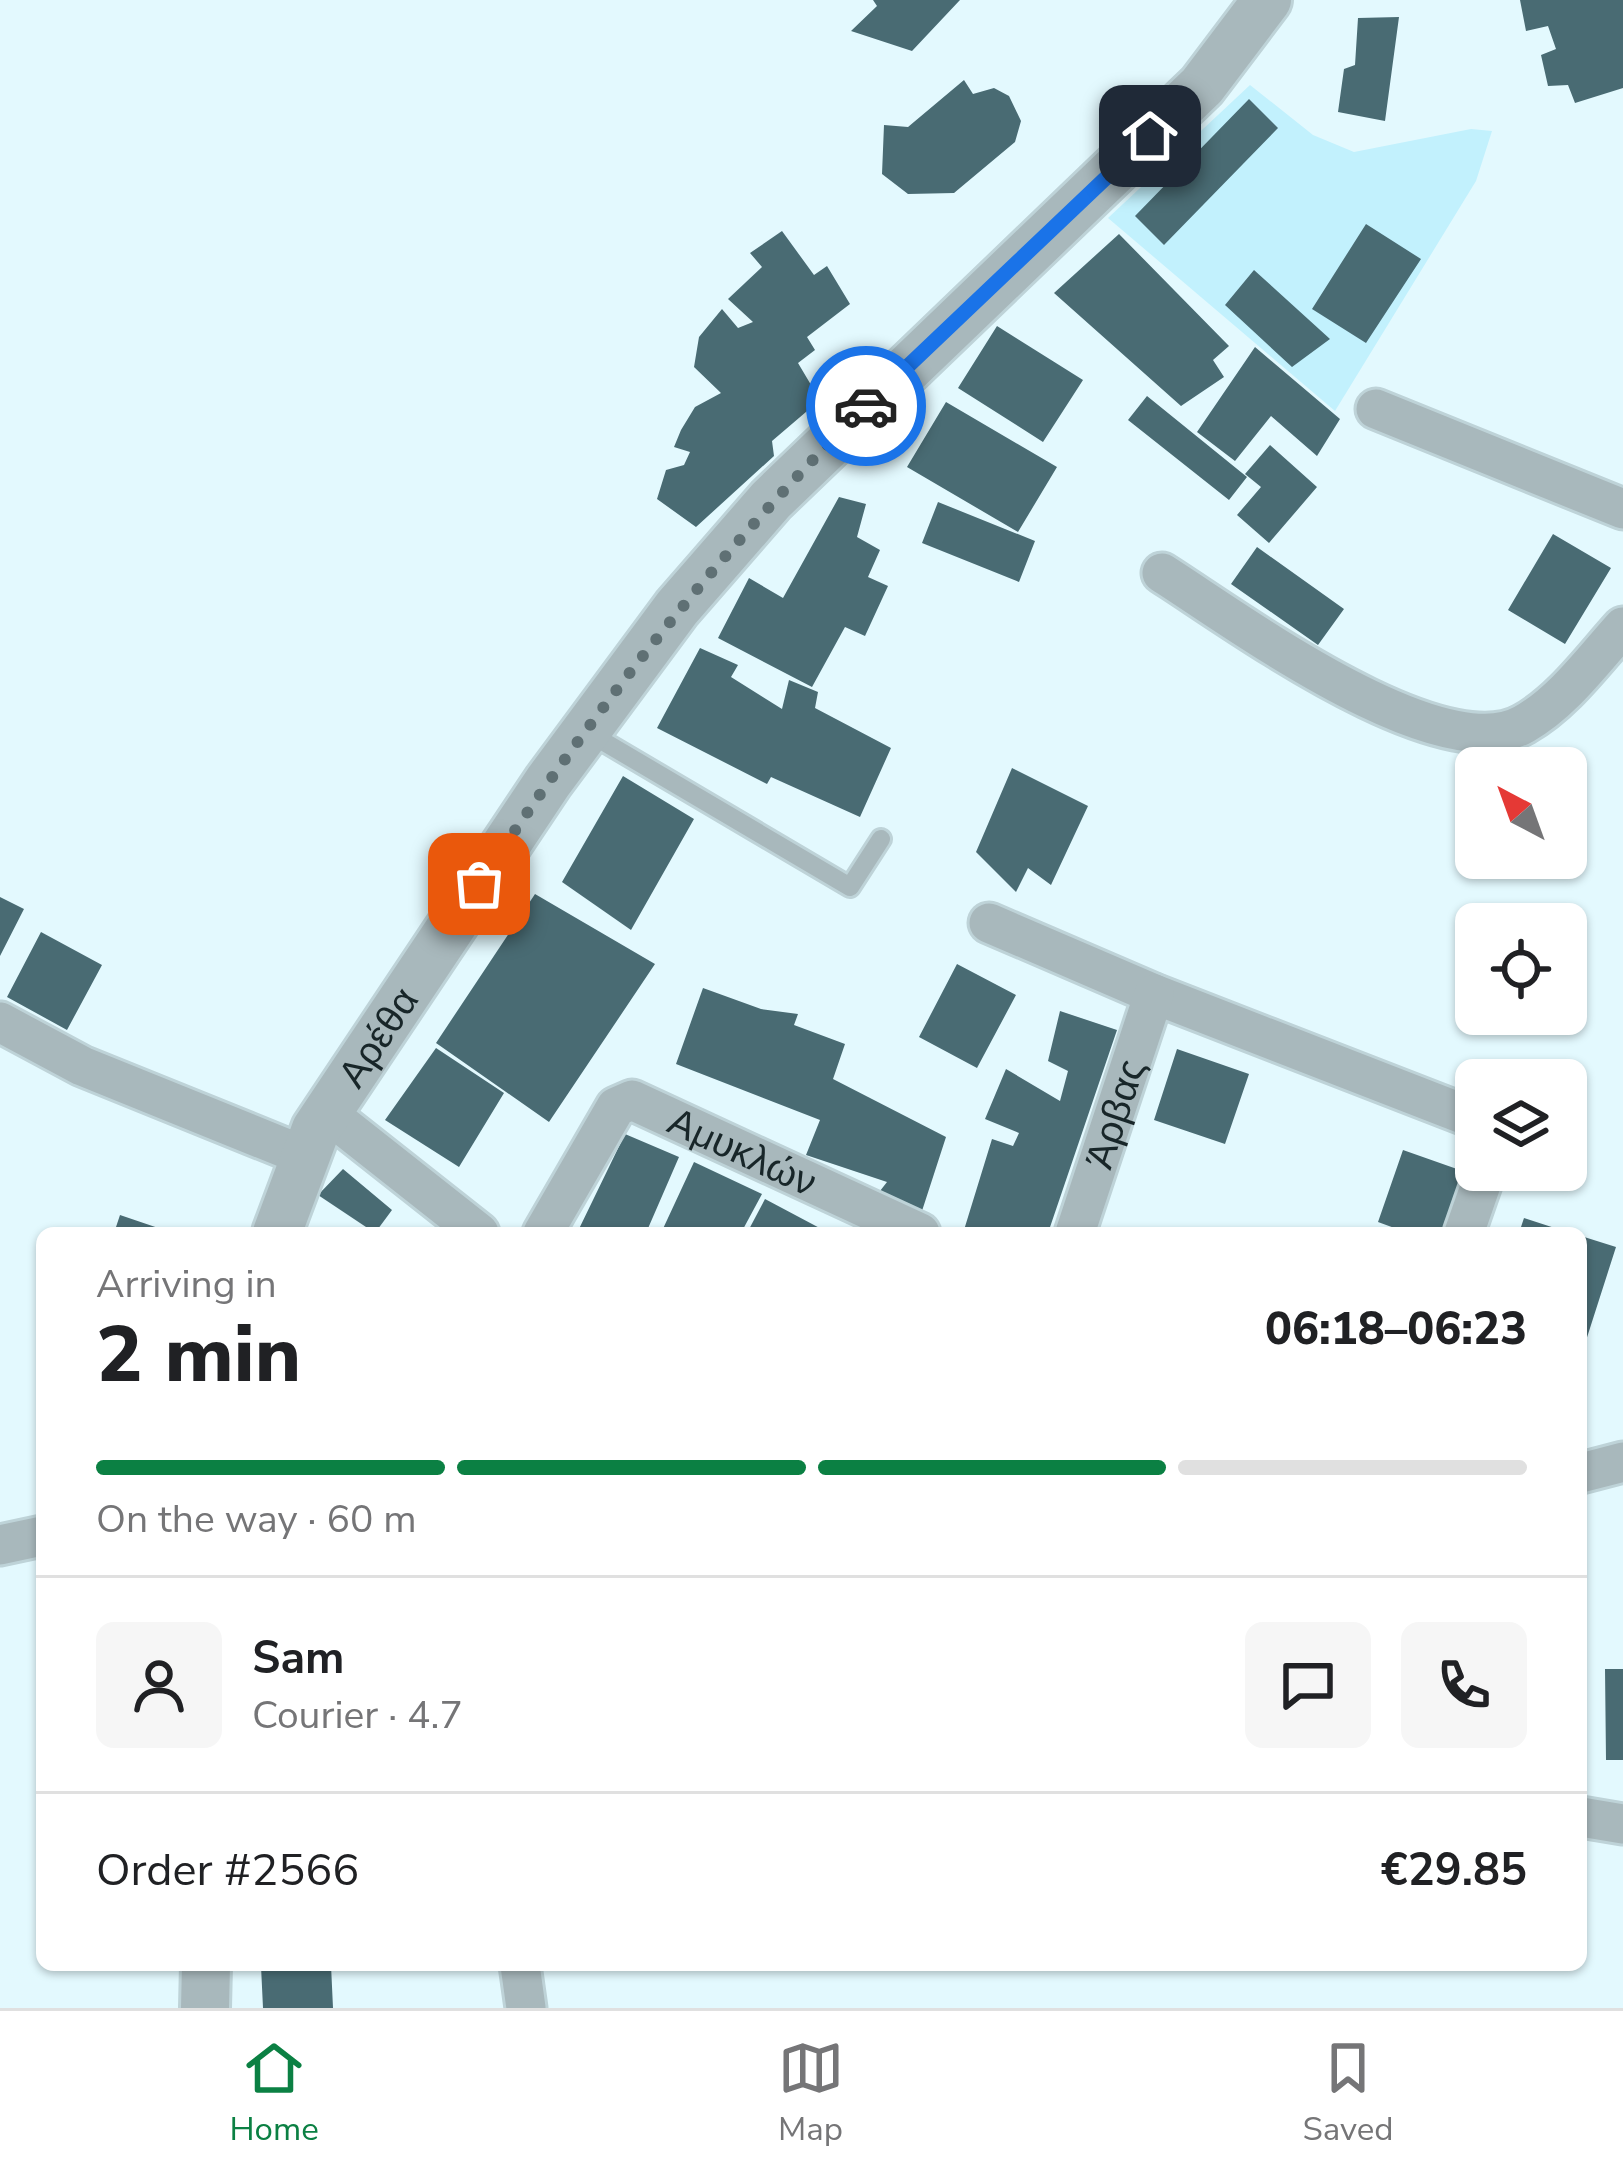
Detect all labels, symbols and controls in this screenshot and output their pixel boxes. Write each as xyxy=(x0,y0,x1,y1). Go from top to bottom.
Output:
pin xyxy=(1099,85,1201,187)
icon: home xyxy=(1117,103,1183,169)
courier xyxy=(806,346,926,466)
icon: car xyxy=(833,373,899,439)
north arrow xyxy=(1455,747,1587,879)
map controls xyxy=(1455,747,1587,1191)
pin xyxy=(428,833,530,935)
icon: bag xyxy=(446,851,512,917)
button: locate xyxy=(1455,903,1587,1035)
street label: Αρέθα xyxy=(326,977,431,1098)
street label: Άρβας xyxy=(1073,1052,1159,1175)
button: layers xyxy=(1455,1059,1587,1191)
street label: Αμυκλών xyxy=(659,1095,825,1210)
text: Arriving in xyxy=(96,1258,277,1311)
text: 06:18–06:23 xyxy=(1265,1299,1527,1360)
text: 2 min xyxy=(96,1302,301,1409)
text: On the way · 60 m xyxy=(96,1493,417,1546)
button: person xyxy=(96,1622,222,1748)
button: chat xyxy=(1245,1622,1371,1748)
button: phone xyxy=(1401,1622,1527,1748)
text: Sam xyxy=(252,1628,344,1689)
text: Courier · 4.7 xyxy=(252,1689,463,1742)
text: Order #2566 xyxy=(96,1840,359,1901)
text: €29.85 xyxy=(1381,1840,1527,1901)
tab: Home xyxy=(229,2035,319,2152)
tab: Map xyxy=(778,2035,844,2152)
tab: Saved xyxy=(1302,2035,1394,2152)

